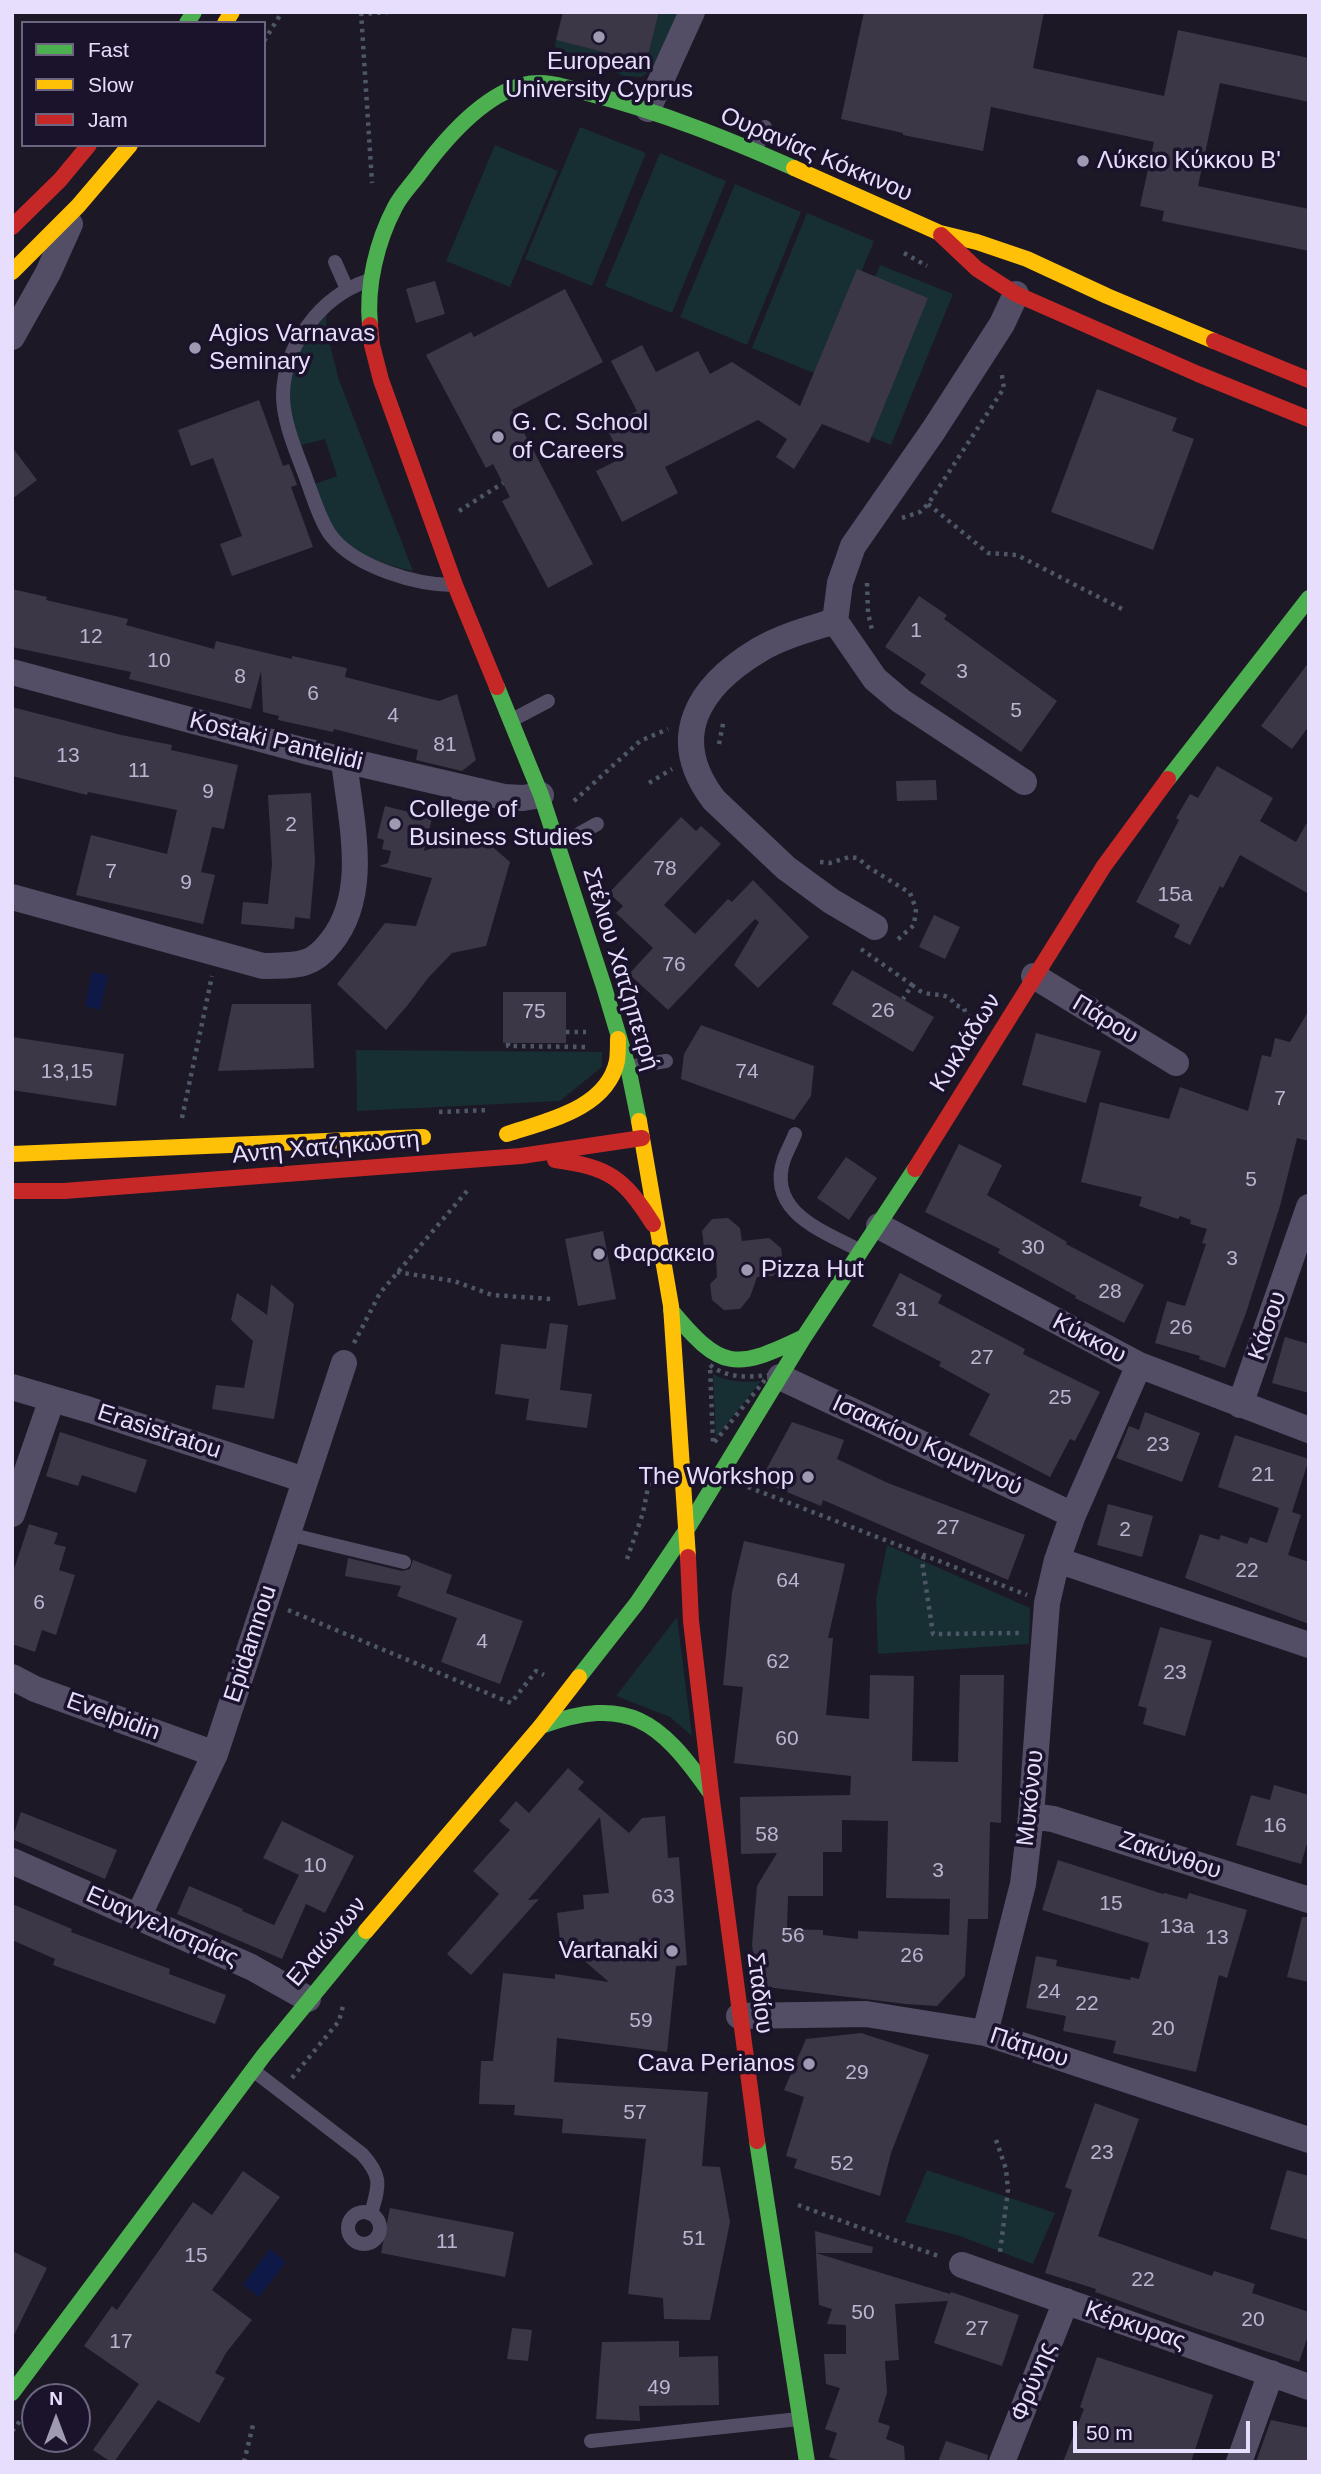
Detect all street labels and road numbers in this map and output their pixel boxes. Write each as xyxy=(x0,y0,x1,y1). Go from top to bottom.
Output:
street label: Ουρανίας Κόκκινου xyxy=(716,102,916,208)
street label: Kostaki Pantelidi xyxy=(186,707,366,777)
street label: Στέλιου Χατζηπετρή xyxy=(575,864,665,1074)
street label: Κυκλάδων xyxy=(924,988,1008,1098)
street label: Πάρου xyxy=(1067,989,1143,1051)
street label: Αντη Χατζηκωστη xyxy=(231,1125,421,1171)
street label: Κάσου xyxy=(1243,1288,1293,1364)
street label: Κύκκου xyxy=(1047,1308,1131,1370)
street label: Ισαακίου Κομνηνού xyxy=(827,1389,1027,1503)
street label: Erasistratou xyxy=(94,1399,224,1465)
street label: Epidamnou xyxy=(219,1582,283,1706)
street label: Evelpidin xyxy=(62,1687,164,1747)
street label: Μυκόνου xyxy=(1012,1748,1050,1848)
street label: Ζακύνθου xyxy=(1115,1826,1225,1886)
street label: Ευαγγελιστρίας xyxy=(81,1881,243,1973)
street label: Ελαιώνων xyxy=(281,1891,373,1993)
street label: Σταδίου xyxy=(740,1951,778,2035)
street label: Πάτμου xyxy=(986,2022,1072,2074)
street label: Κέρκυρας xyxy=(1081,2295,1189,2357)
street label: Φρύνης xyxy=(1005,2338,1063,2426)

